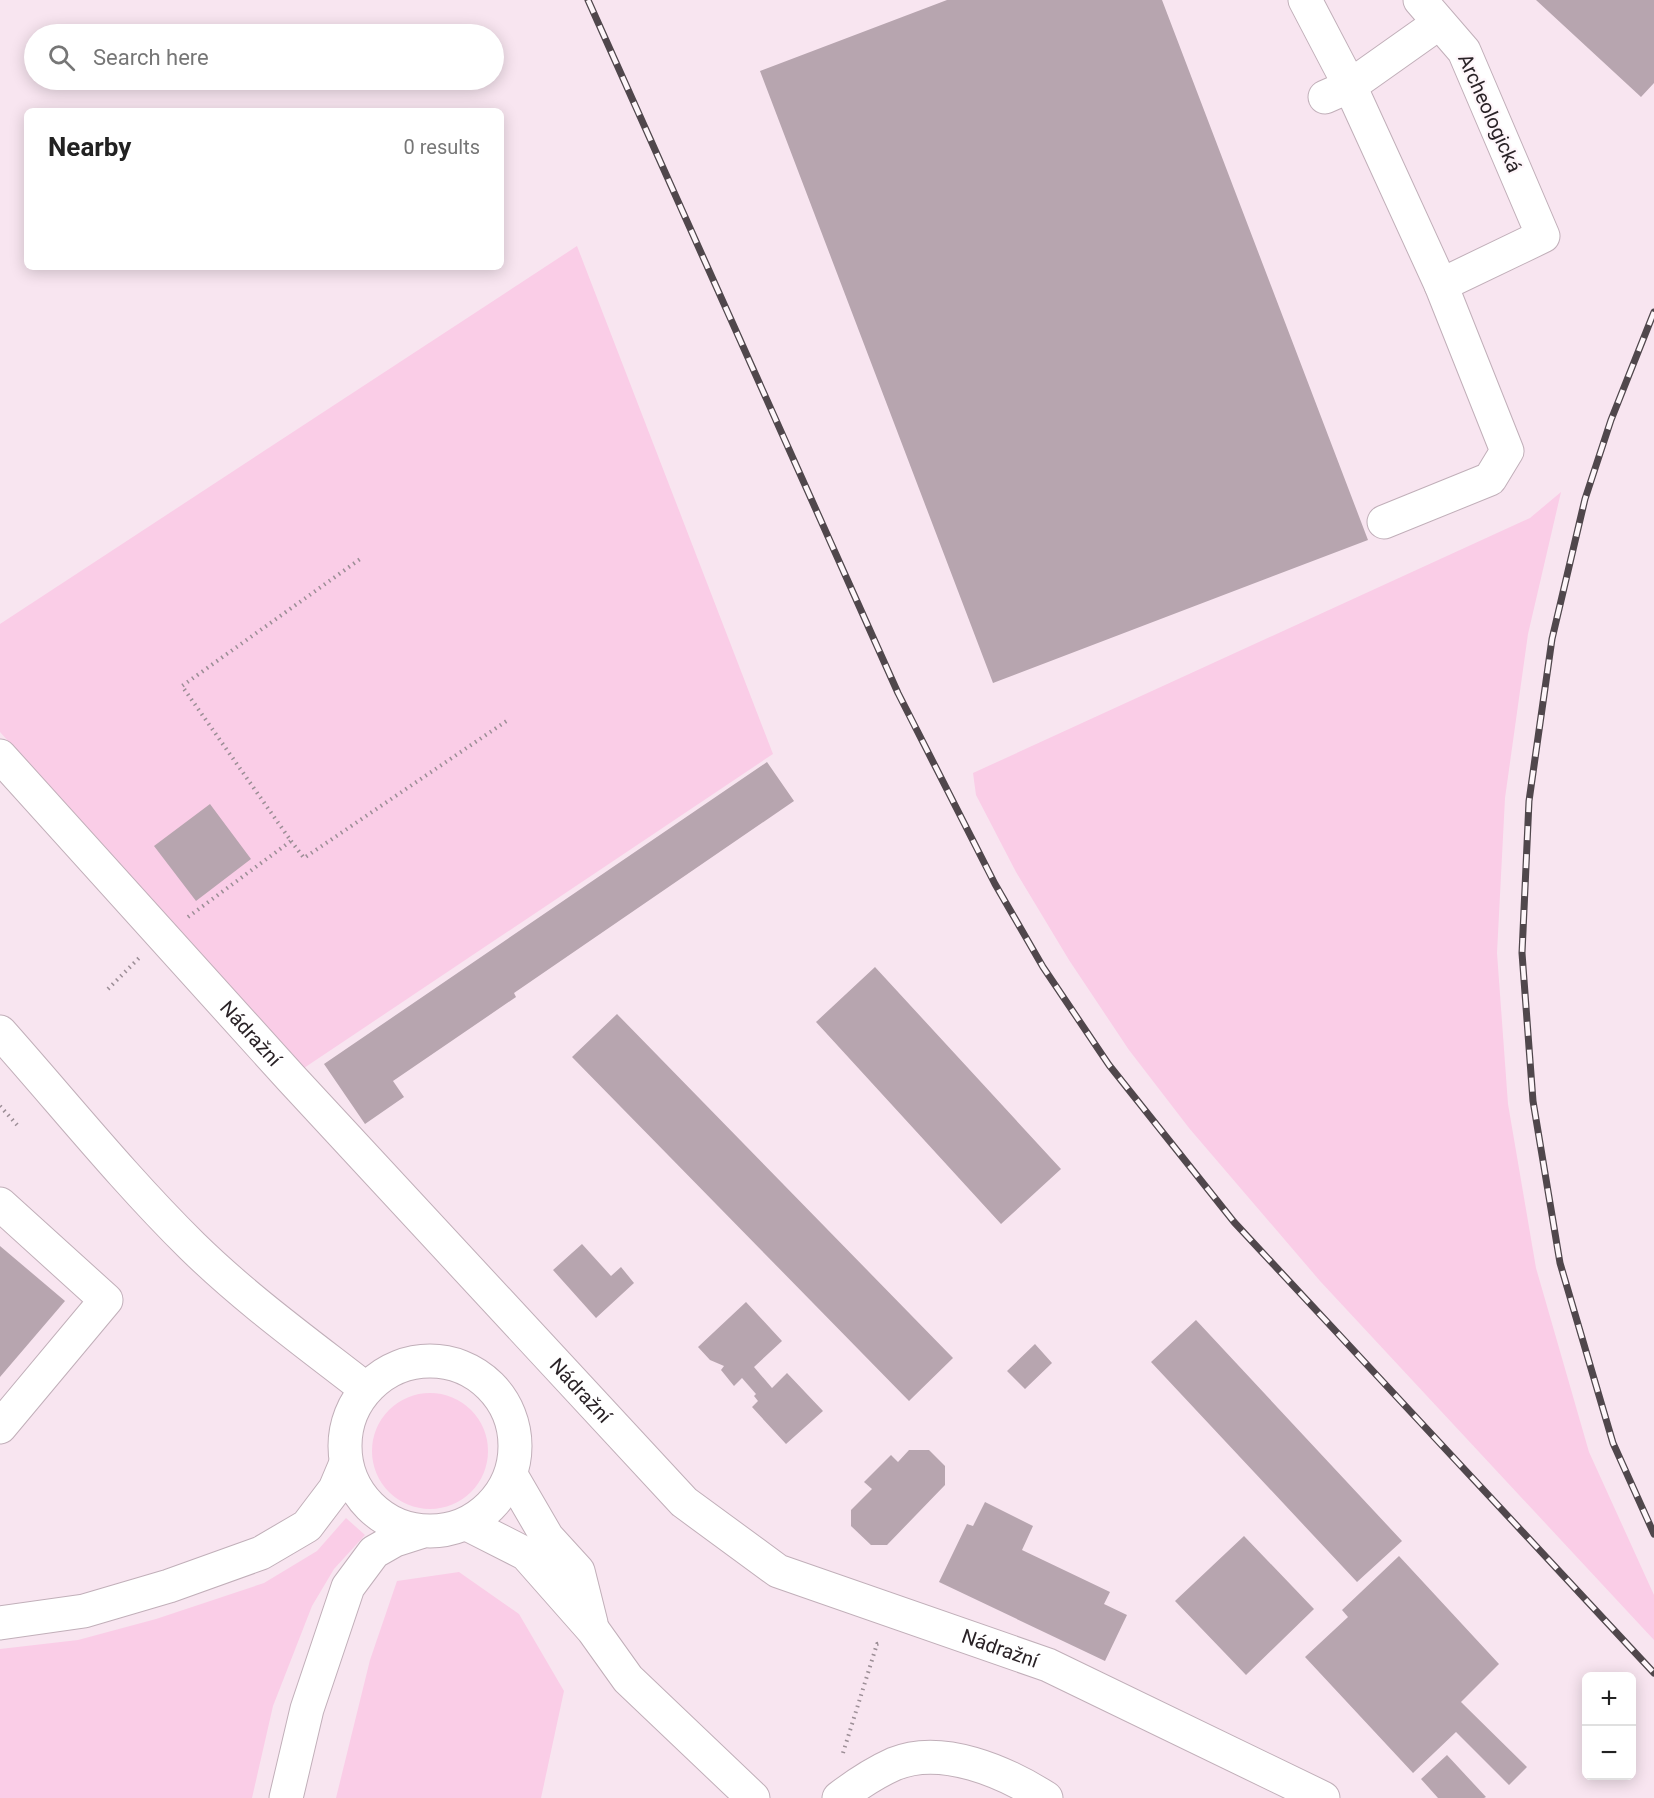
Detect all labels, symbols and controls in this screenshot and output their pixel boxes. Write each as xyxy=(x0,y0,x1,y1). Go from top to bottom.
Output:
search box xyxy=(24,24,504,90)
icon: search xyxy=(45,41,78,74)
text: Search here xyxy=(93,45,209,70)
street label: Archeologická xyxy=(1453,50,1527,176)
text: Nearby xyxy=(48,132,131,162)
text: 0 results xyxy=(404,135,480,159)
street label: Nádražní xyxy=(215,996,287,1072)
street label: Nádražní xyxy=(545,1353,617,1429)
street label: Nádražní xyxy=(959,1624,1043,1673)
map controls xyxy=(1582,1672,1636,1780)
button: + xyxy=(1582,1672,1636,1726)
button: − xyxy=(1582,1726,1636,1780)

